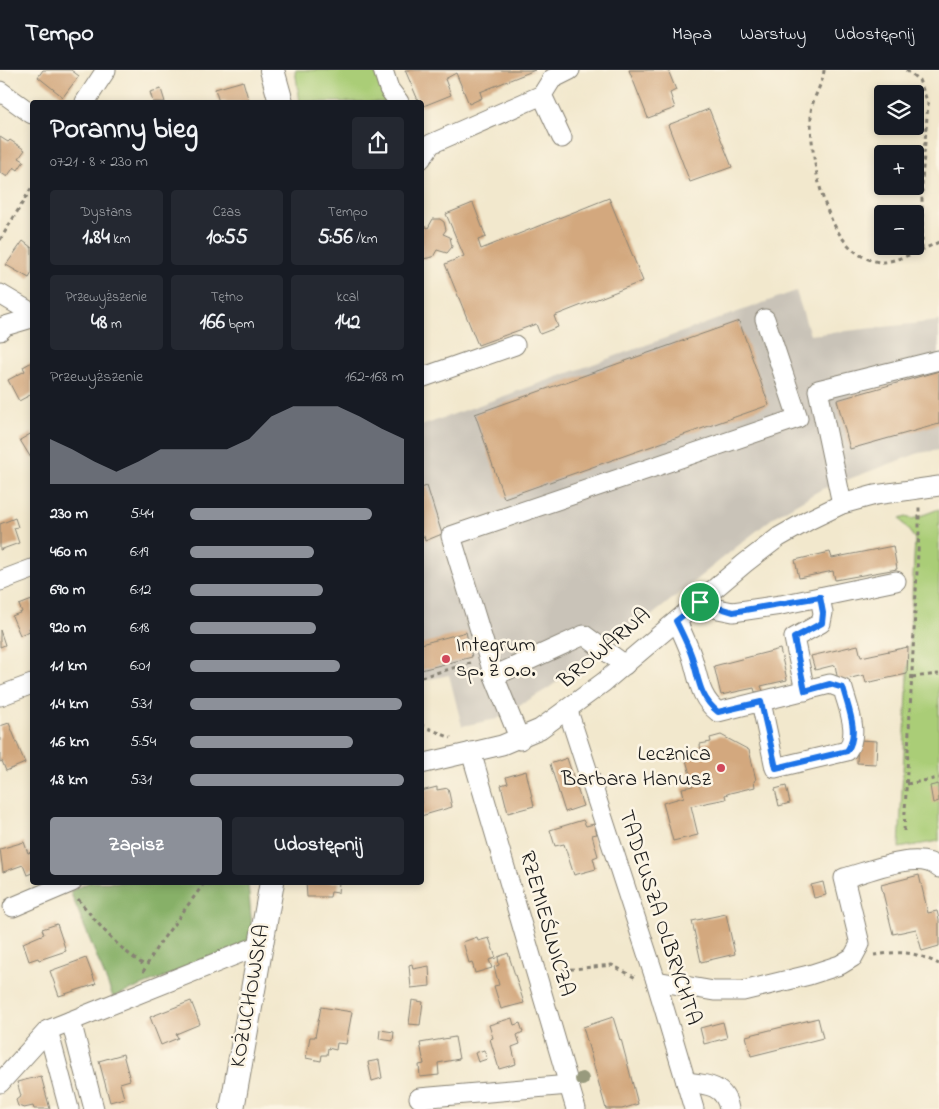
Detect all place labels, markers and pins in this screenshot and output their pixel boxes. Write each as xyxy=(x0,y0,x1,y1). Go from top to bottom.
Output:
pin xyxy=(679,581,721,623)
place label: Integrum sp. z o.o. xyxy=(456,630,536,687)
marker: Integrum sp. z o.o. xyxy=(440,653,452,665)
place label: Lecznica Barbara Hanusz xyxy=(560,739,712,796)
marker: Lecznica Barbara Hanusz xyxy=(715,762,727,774)

